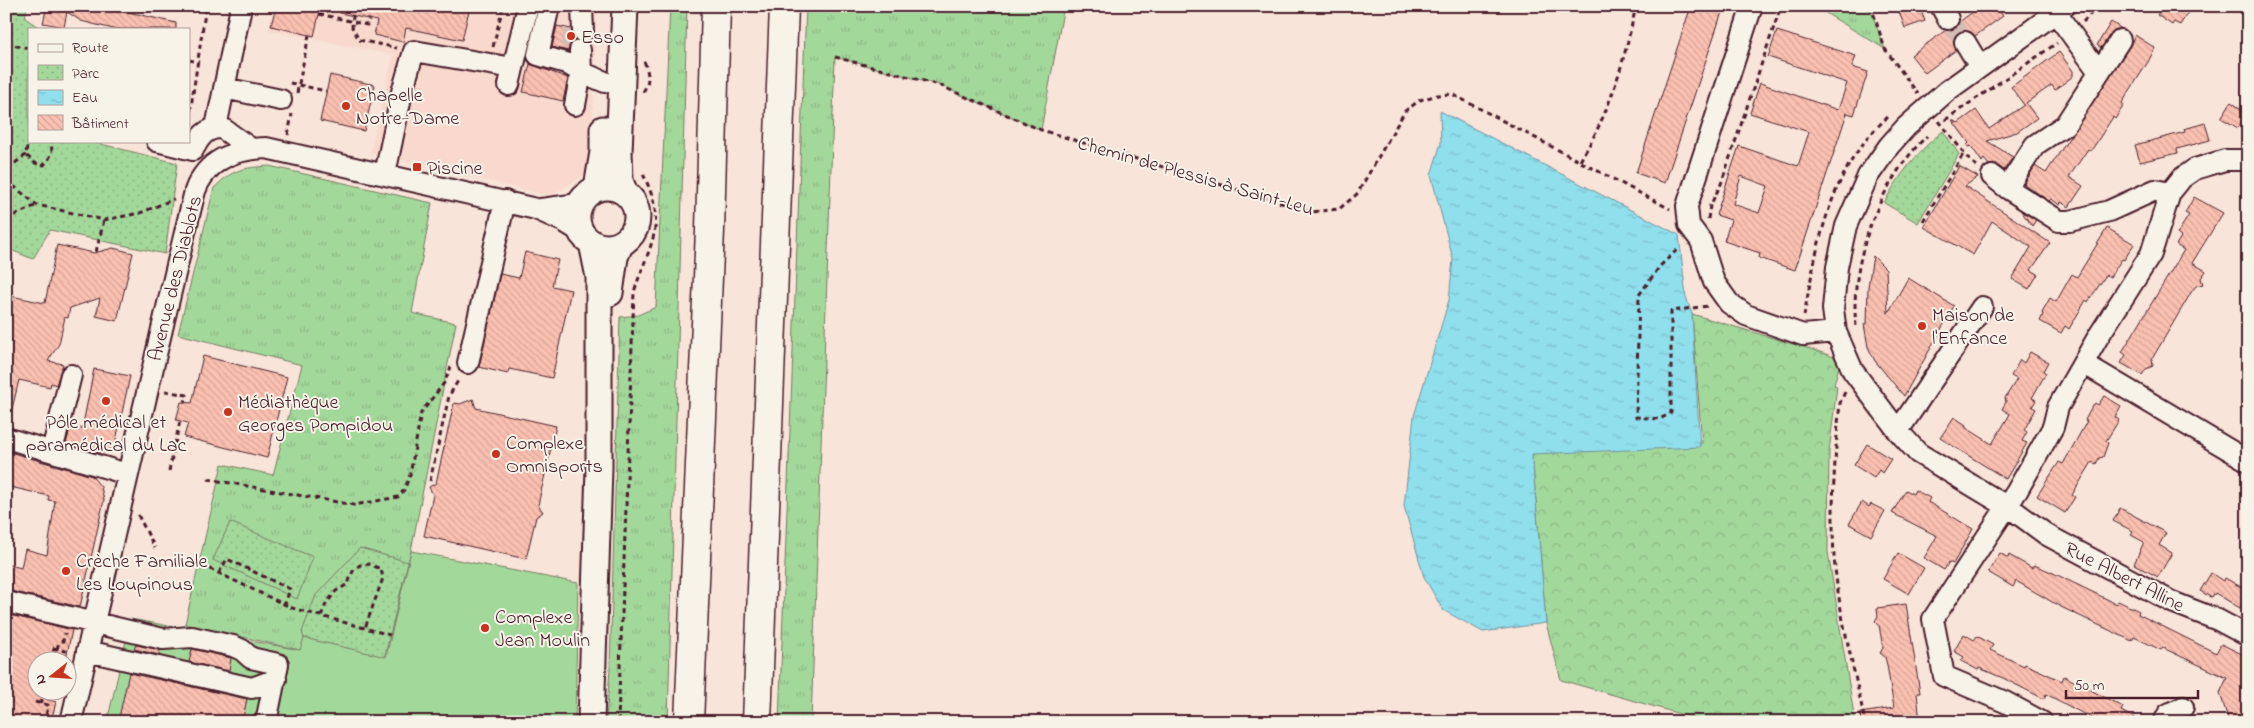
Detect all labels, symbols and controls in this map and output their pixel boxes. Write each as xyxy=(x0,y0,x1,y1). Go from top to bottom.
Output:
place label: Esso xyxy=(581,24,624,53)
legend xyxy=(28,28,190,142)
marker: Esso xyxy=(565,30,577,42)
text: Route xyxy=(72,37,109,59)
text: Parc xyxy=(72,63,100,85)
place label: Chapelle Notre-Dame xyxy=(356,82,459,134)
text: Eau xyxy=(72,87,98,109)
marker: Chapelle Notre-Dame xyxy=(340,100,352,112)
text: Bâtiment xyxy=(71,113,129,135)
street label: Chemin de Plessis à Saint-Leu xyxy=(1074,130,1317,225)
place label: Piscine xyxy=(427,155,482,184)
marker: Piscine xyxy=(411,161,423,173)
street label: Avenue des Diablots xyxy=(142,193,211,365)
place label: Maison de l'Enfance xyxy=(1932,302,2014,354)
marker: Maison de l'Enfance xyxy=(1916,320,1928,332)
place label: Médiathèque Georges Pompidou xyxy=(238,389,393,442)
marker: Pôle médical et paramédical du Lac xyxy=(100,395,112,407)
marker: Médiathèque Georges Pompidou xyxy=(222,406,234,418)
place label: Pôle médical et paramédical du Lac xyxy=(26,409,186,461)
place label: Complexe Omnisports xyxy=(506,430,603,482)
marker: Complexe Omnisports xyxy=(490,448,502,460)
street label: Rue Albert Alline xyxy=(2059,536,2189,621)
place label: Crèche Familiale Les Loupinous xyxy=(76,548,207,600)
marker: Crèche Familiale Les Loupinous xyxy=(60,565,72,577)
place label: Complexe Jean Moulin xyxy=(495,604,590,656)
marker: Complexe Jean Moulin xyxy=(479,622,491,634)
north arrow xyxy=(28,650,78,700)
scale bar xyxy=(2066,668,2199,700)
text: N xyxy=(30,672,52,687)
text: 50 m xyxy=(2074,675,2105,697)

